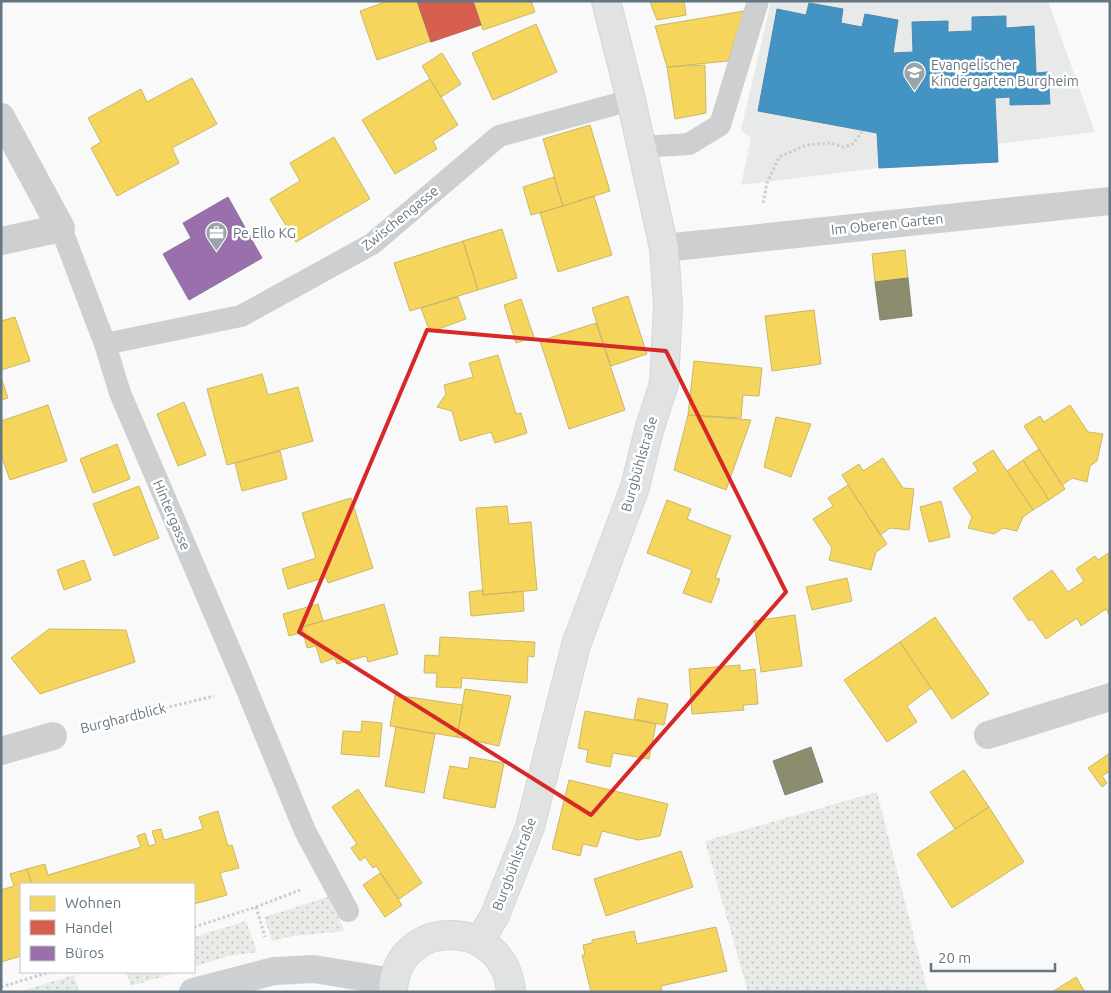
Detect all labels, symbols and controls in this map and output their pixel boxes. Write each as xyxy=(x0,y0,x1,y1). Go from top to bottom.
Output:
place label: Evangelischer Kindergarten Burgheim xyxy=(931,57,1079,89)
school or university icon: Evangelischer Kindergarten Burgheim xyxy=(903,61,927,92)
street label: Zwischengasse xyxy=(359,182,441,254)
street label: Im Oberen Garten xyxy=(830,210,944,238)
office icon: Pe Ello KG xyxy=(205,221,229,252)
place label: Pe Ello KG xyxy=(233,225,296,241)
street label: Burgbühlstraße xyxy=(618,415,660,513)
street label: Hintergasse xyxy=(150,477,194,553)
street label: Burghardblick xyxy=(78,700,168,736)
street label: Burgbühlstraße xyxy=(489,815,539,913)
legend xyxy=(20,883,195,973)
text: Wohnen xyxy=(65,894,121,911)
text: Handel xyxy=(65,919,113,936)
scale bar xyxy=(931,940,1055,972)
text: Büros xyxy=(65,944,104,961)
text: 20 m xyxy=(938,949,971,966)

